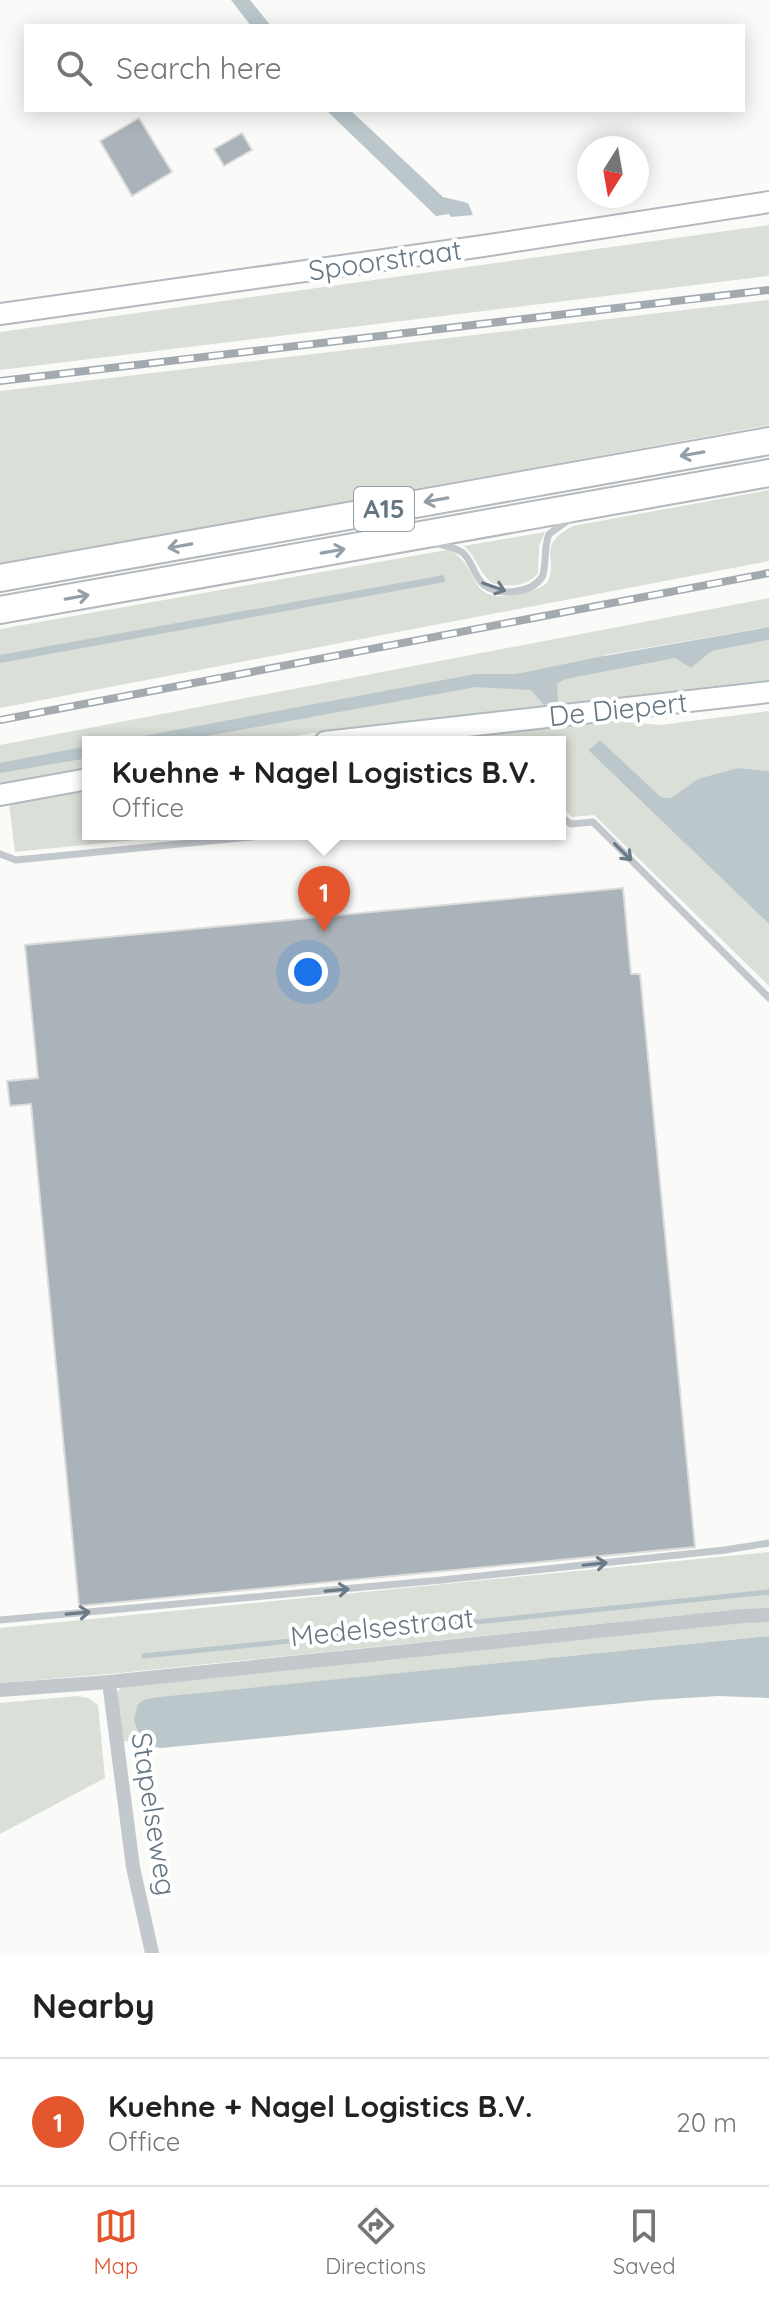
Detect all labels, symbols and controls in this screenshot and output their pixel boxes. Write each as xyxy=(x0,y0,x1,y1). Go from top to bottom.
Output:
search box xyxy=(24,24,745,112)
icon: search xyxy=(52,46,96,90)
text: Search here xyxy=(116,49,282,87)
north arrow xyxy=(577,136,649,208)
street label: Spoorstraat xyxy=(306,231,464,288)
one-way arrow xyxy=(680,448,705,463)
road number: A15 xyxy=(354,487,414,531)
one-way arrow xyxy=(424,493,449,508)
one-way arrow xyxy=(168,539,194,554)
one-way arrow xyxy=(319,542,345,557)
one-way arrow xyxy=(481,580,506,595)
one-way arrow xyxy=(64,588,89,603)
street label: De Diepert xyxy=(547,684,689,733)
popup xyxy=(82,736,566,840)
text: Kuehne + Nagel Logistics B.V. xyxy=(112,753,536,791)
text: Office xyxy=(112,791,184,824)
one-way arrow xyxy=(613,842,632,861)
pin: 1 xyxy=(298,866,350,932)
your location xyxy=(288,952,328,992)
one-way arrow xyxy=(581,1556,608,1571)
one-way arrow xyxy=(323,1582,350,1597)
street label: Medelsestraat xyxy=(289,1599,475,1654)
one-way arrow xyxy=(64,1605,91,1620)
street label: Stapelseweg xyxy=(124,1730,185,1898)
text: Nearby xyxy=(32,1984,155,2027)
text: Kuehne + Nagel Logistics B.V. xyxy=(108,2087,533,2125)
text: 1 xyxy=(53,2106,63,2139)
text: 20 m xyxy=(676,2106,737,2139)
text: Office xyxy=(108,2125,180,2158)
tab: Map xyxy=(93,2204,138,2280)
tab: Directions xyxy=(325,2204,426,2280)
tab: Saved xyxy=(613,2204,676,2280)

